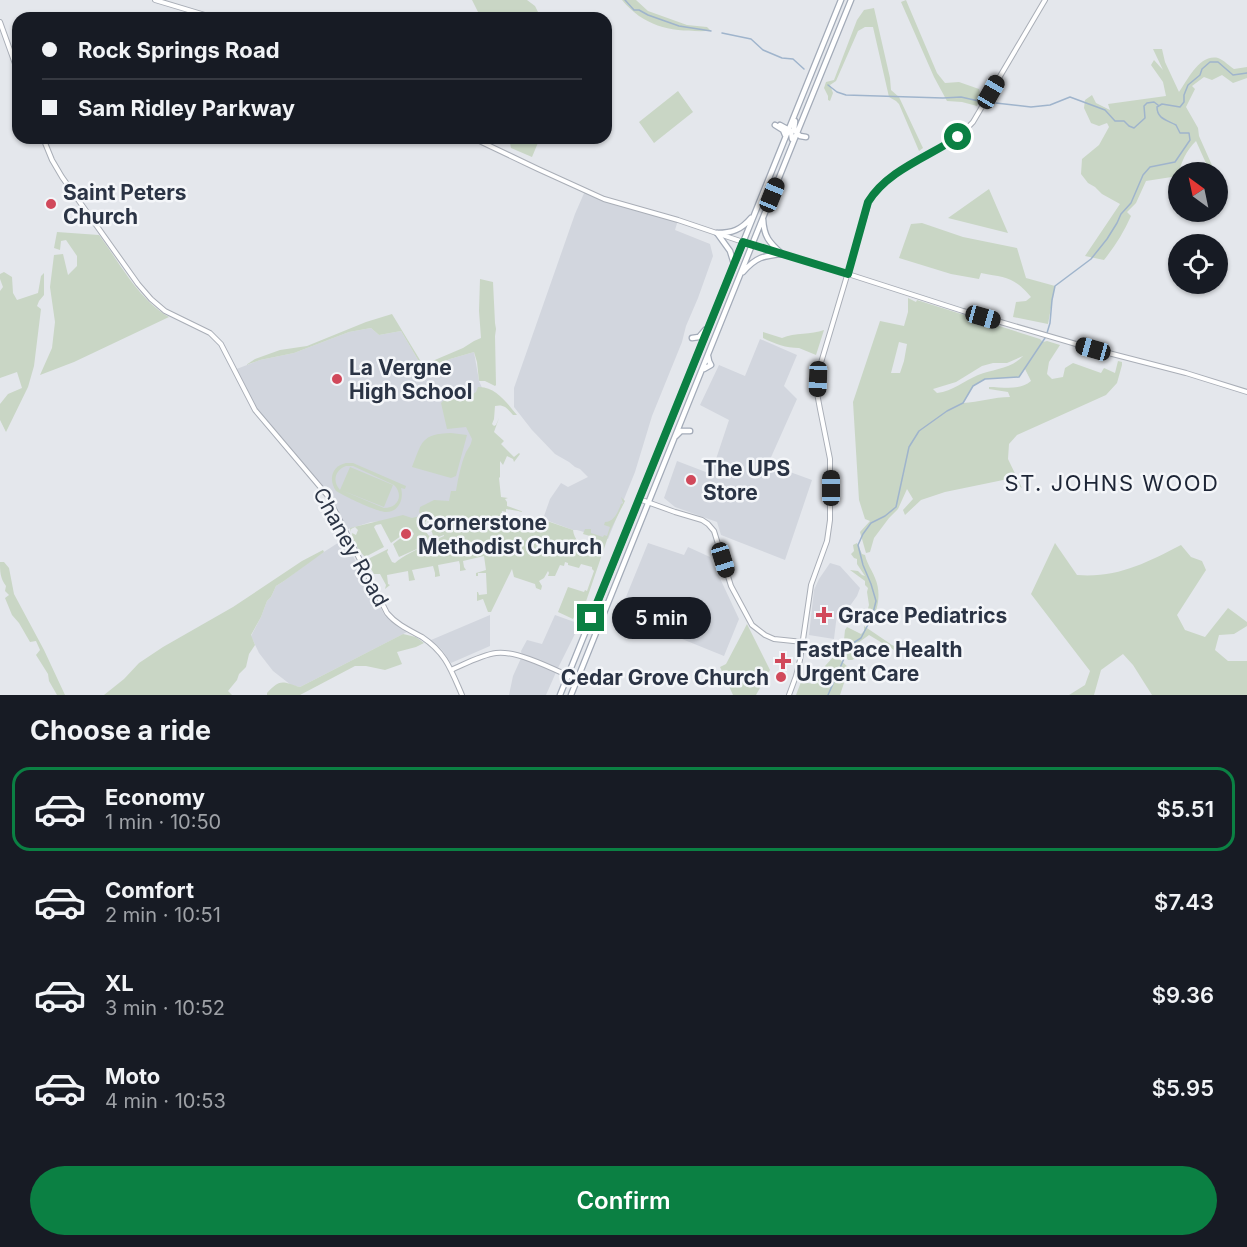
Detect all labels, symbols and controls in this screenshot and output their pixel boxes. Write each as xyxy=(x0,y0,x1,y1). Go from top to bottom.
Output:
text: Rock Springs Road xyxy=(78,37,280,63)
car xyxy=(974,72,1008,112)
text: Sam Ridley Parkway xyxy=(78,95,295,121)
route start xyxy=(944,123,971,150)
north arrow xyxy=(1168,162,1228,222)
map controls xyxy=(1168,162,1228,294)
car xyxy=(757,175,787,215)
place label: Saint Peters Church xyxy=(63,180,187,229)
marker: Saint Peters Church xyxy=(44,197,58,211)
button: locate xyxy=(1168,234,1228,294)
car xyxy=(963,303,1003,331)
car xyxy=(1073,335,1113,363)
place label: La Vergne High School xyxy=(349,355,472,404)
car xyxy=(808,361,828,397)
marker: La Vergne High School xyxy=(330,372,344,386)
place label: The UPS Store xyxy=(703,456,790,505)
car xyxy=(822,470,840,506)
district label: ST. JOHNS WOOD xyxy=(1005,470,1219,496)
marker: The UPS Store xyxy=(684,473,698,487)
street label: Chaney Road xyxy=(308,483,394,611)
place label: Cornerstone Methodist Church xyxy=(418,510,602,559)
marker: Cornerstone Methodist Church xyxy=(399,527,413,541)
car xyxy=(709,540,737,580)
callout: 5 min xyxy=(612,597,711,639)
place label: Grace Pediatrics xyxy=(838,603,1007,628)
route end xyxy=(577,604,604,631)
text: 5 min xyxy=(635,606,688,630)
marker: Grace Pediatrics xyxy=(815,606,833,624)
place label: FastPace Health Urgent Care xyxy=(796,637,962,686)
marker: FastPace Health Urgent Care xyxy=(774,652,792,670)
place label: Cedar Grove Church xyxy=(561,665,769,690)
marker: Cedar Grove Church xyxy=(774,670,788,684)
text: Choose a ride xyxy=(30,714,211,747)
icon: car xyxy=(33,782,87,836)
text: Economy xyxy=(105,784,205,810)
text: $5.51 xyxy=(1156,796,1214,822)
text: 1 min · 10:50 xyxy=(105,810,221,834)
icon: car xyxy=(33,875,87,929)
text: Comfort xyxy=(105,877,194,903)
text: $7.43 xyxy=(1154,889,1214,915)
text: 2 min · 10:51 xyxy=(105,903,221,927)
icon: car xyxy=(33,968,87,1022)
text: XL xyxy=(105,970,134,996)
text: $9.36 xyxy=(1152,982,1214,1008)
text: 3 min · 10:52 xyxy=(105,996,225,1020)
icon: car xyxy=(33,1061,87,1115)
text: Moto xyxy=(105,1063,160,1089)
text: $5.95 xyxy=(1152,1075,1214,1101)
text: 4 min · 10:53 xyxy=(105,1089,226,1113)
button: Confirm xyxy=(30,1166,1217,1235)

